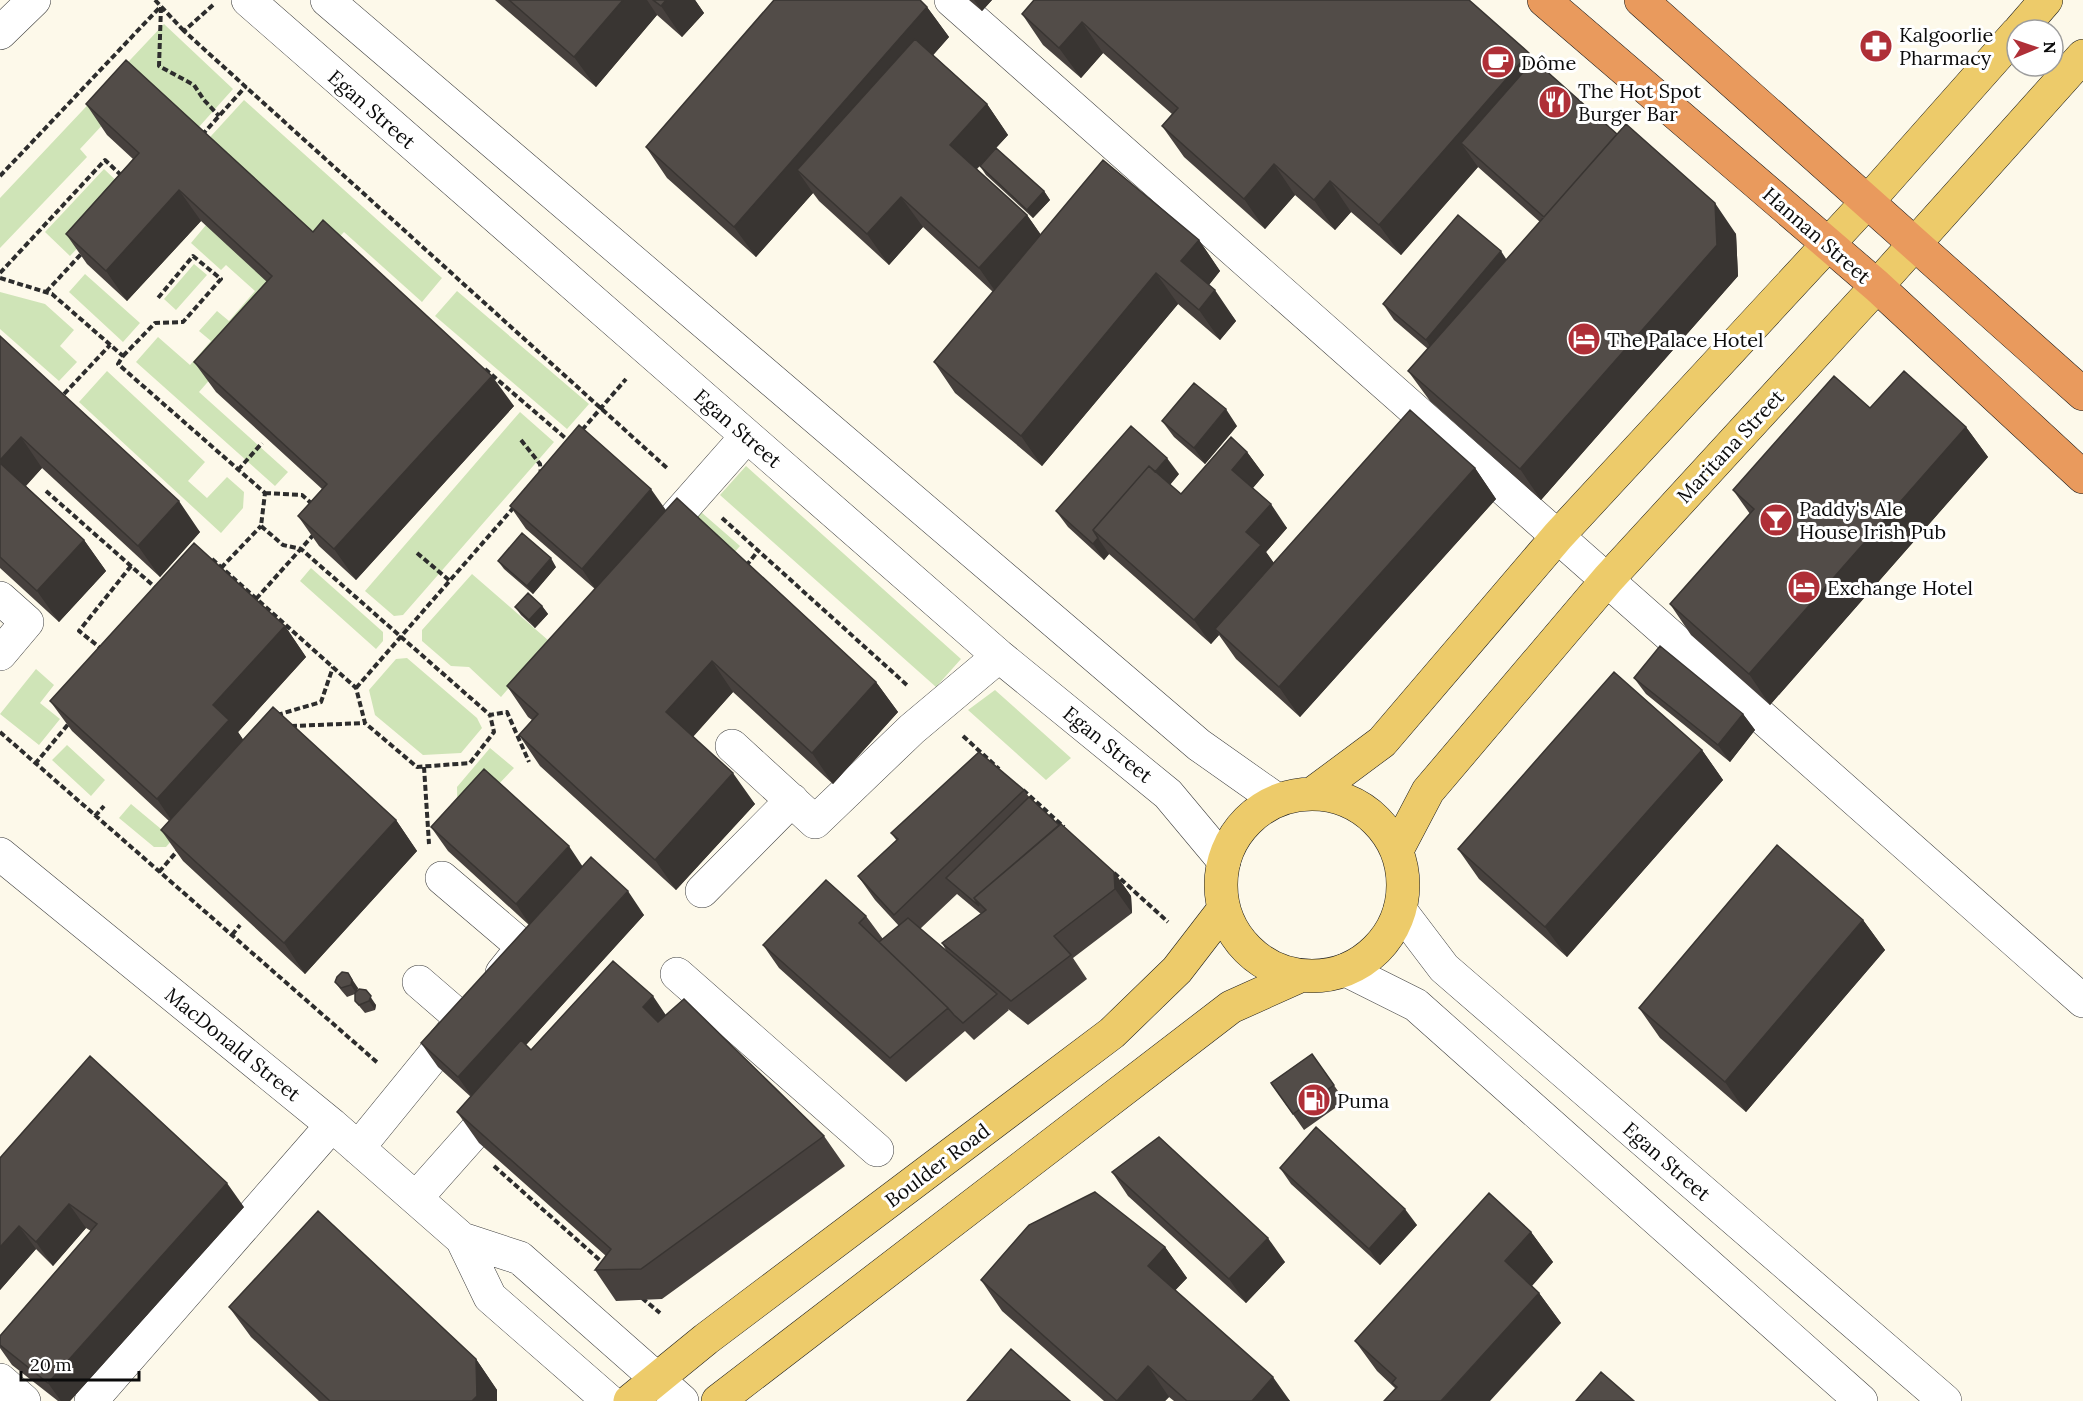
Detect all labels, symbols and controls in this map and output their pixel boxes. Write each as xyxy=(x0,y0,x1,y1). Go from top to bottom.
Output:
north arrow xyxy=(2005,18,2065,78)
place label: Kalgoorlie Pharmacy xyxy=(1899,22,1993,70)
pharmacy icon: Kalgoorlie Pharmacy xyxy=(1858,28,1894,64)
text: N xyxy=(2040,41,2060,54)
cafe icon: Dôme xyxy=(1480,44,1516,80)
place label: Dôme xyxy=(1521,50,1576,75)
street label: Egan Street xyxy=(323,64,421,154)
place label: The Hot Spot Burger Bar xyxy=(1578,78,1702,126)
restaurant icon: The Hot Spot Burger Bar xyxy=(1537,84,1573,120)
street label: Hannan Street xyxy=(1758,181,1876,289)
hotel icon: The Palace Hotel xyxy=(1566,321,1602,357)
place label: The Palace Hotel xyxy=(1607,327,1763,352)
street label: Egan Street xyxy=(689,383,787,473)
street label: Maritana Street xyxy=(1671,384,1789,508)
place label: Paddy's Ale House Irish Pub xyxy=(1799,496,1946,544)
bar icon: Paddy's Ale House Irish Pub xyxy=(1758,502,1794,538)
hotel icon: Exchange Hotel xyxy=(1786,569,1822,605)
place label: Exchange Hotel xyxy=(1827,575,1973,600)
street label: Egan Street xyxy=(1058,700,1158,788)
street label: MacDonald Street xyxy=(160,982,306,1107)
fuel station icon: Puma xyxy=(1296,1082,1332,1118)
place label: Puma xyxy=(1337,1088,1389,1113)
street label: Egan Street xyxy=(1618,1116,1716,1206)
street label: Boulder Road xyxy=(880,1117,994,1212)
scale bar xyxy=(21,1344,140,1382)
text: 20 m xyxy=(30,1353,72,1376)

